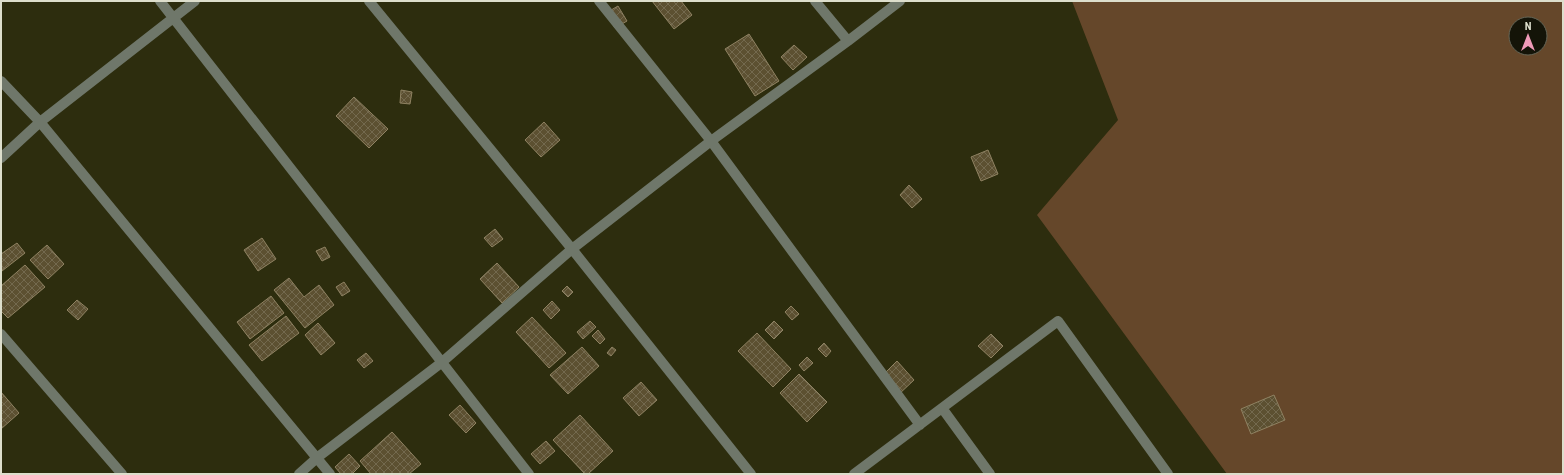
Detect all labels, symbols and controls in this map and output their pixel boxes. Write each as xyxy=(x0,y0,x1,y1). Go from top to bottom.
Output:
north arrow xyxy=(1508,16,1548,56)
text: N xyxy=(1525,20,1532,33)

